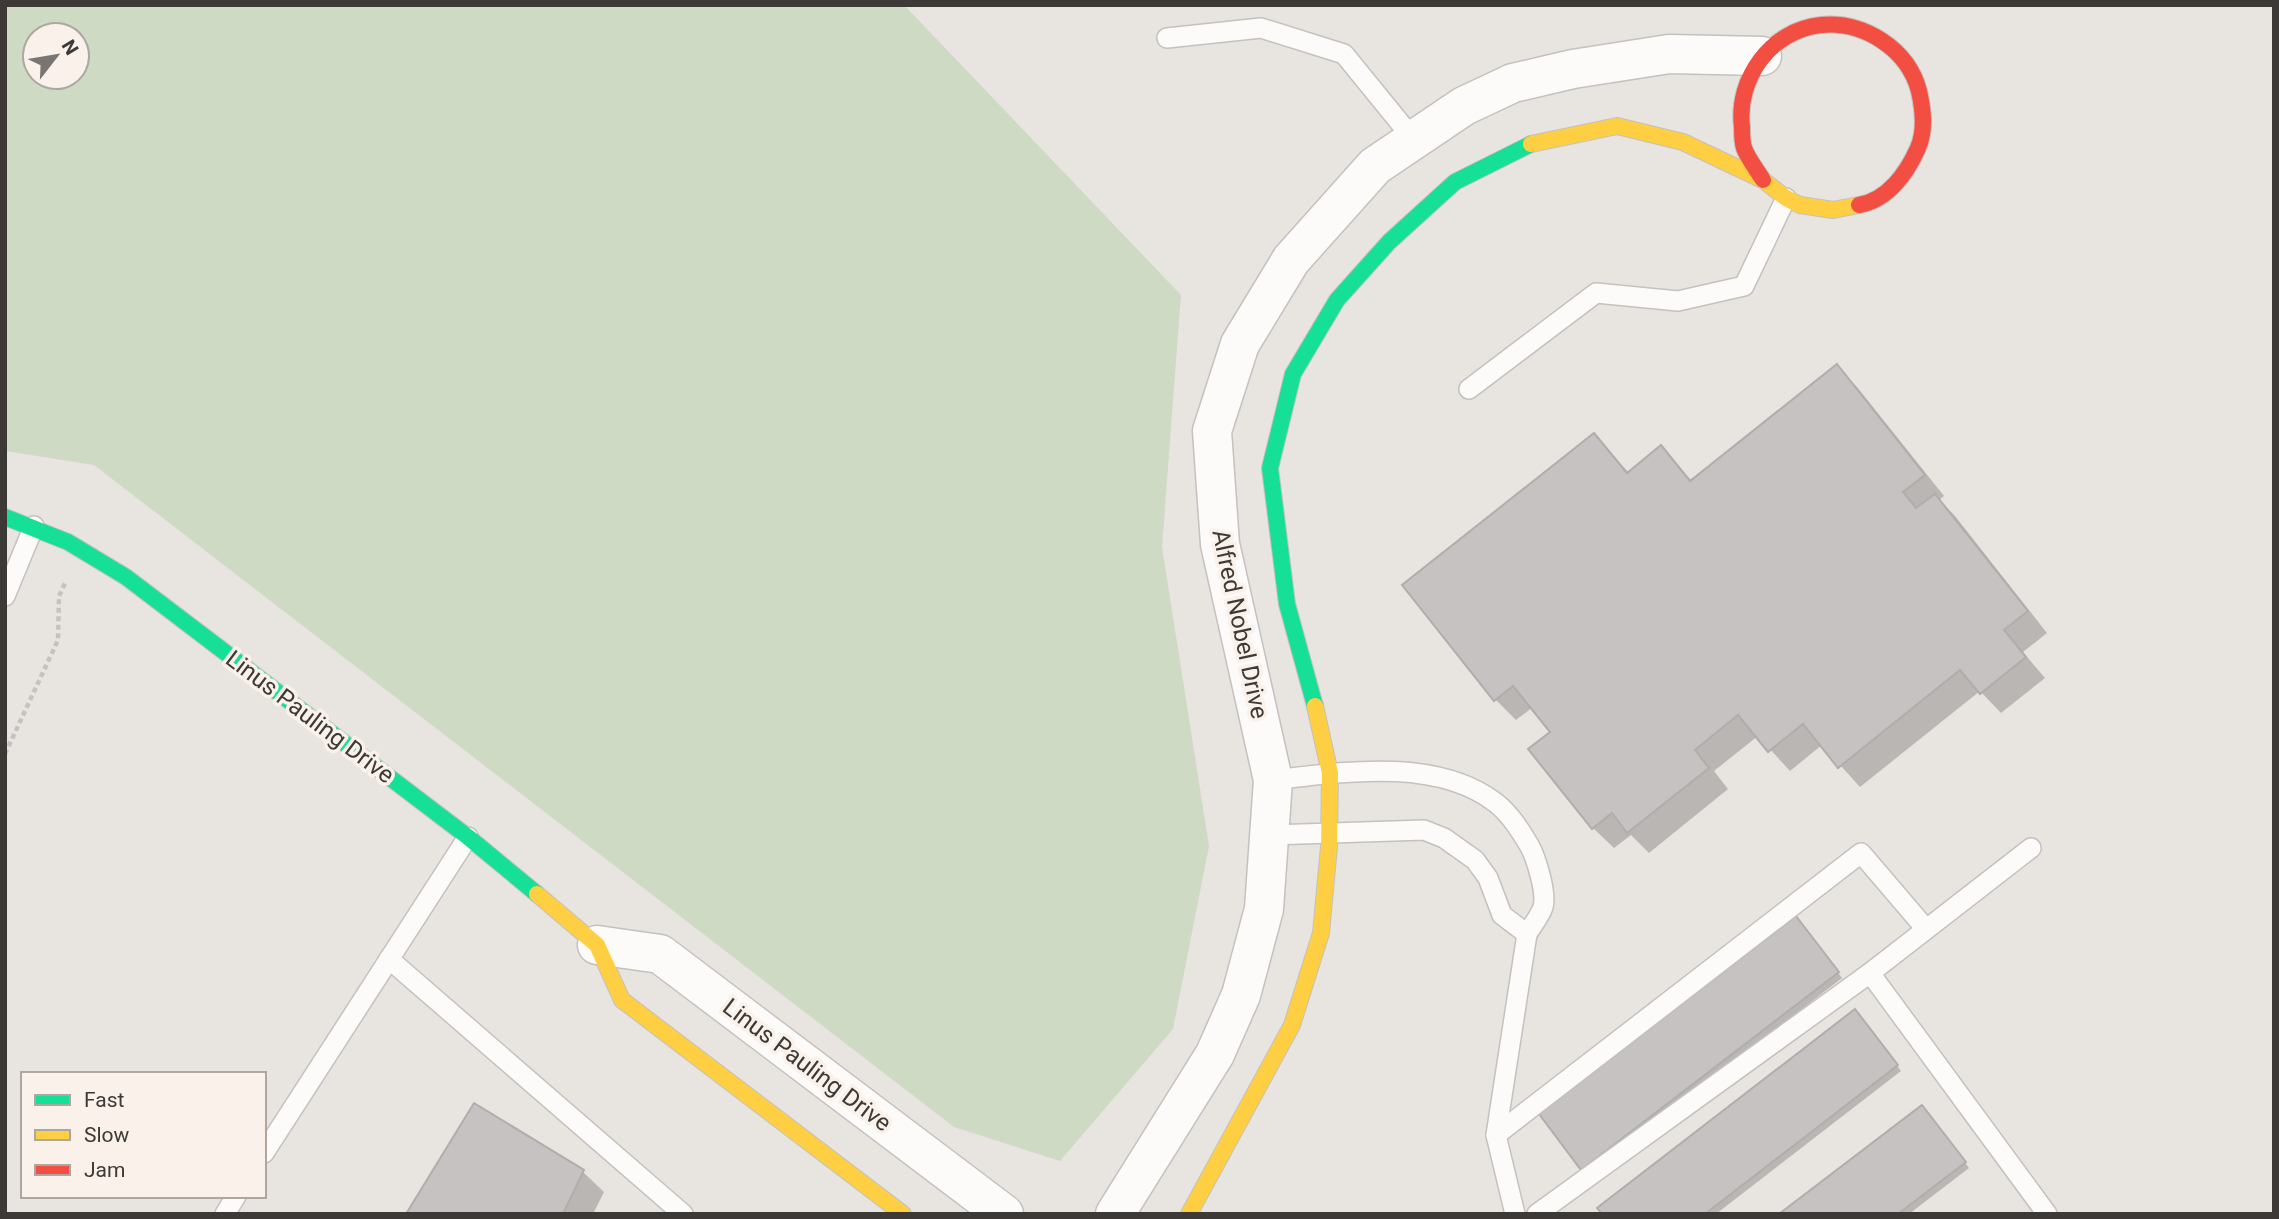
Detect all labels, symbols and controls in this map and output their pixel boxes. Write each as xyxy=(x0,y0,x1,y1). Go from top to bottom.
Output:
north arrow xyxy=(21,21,91,91)
text: N xyxy=(57,36,83,59)
street label: Alfred Nobel Drive xyxy=(1206,527,1274,721)
street label: Linus Pauling Drive xyxy=(220,645,400,789)
street label: Linus Pauling Drive xyxy=(717,993,897,1137)
legend xyxy=(21,1072,266,1198)
text: Fast xyxy=(84,1088,125,1112)
text: Slow xyxy=(84,1123,130,1147)
text: Jam xyxy=(84,1158,125,1182)

